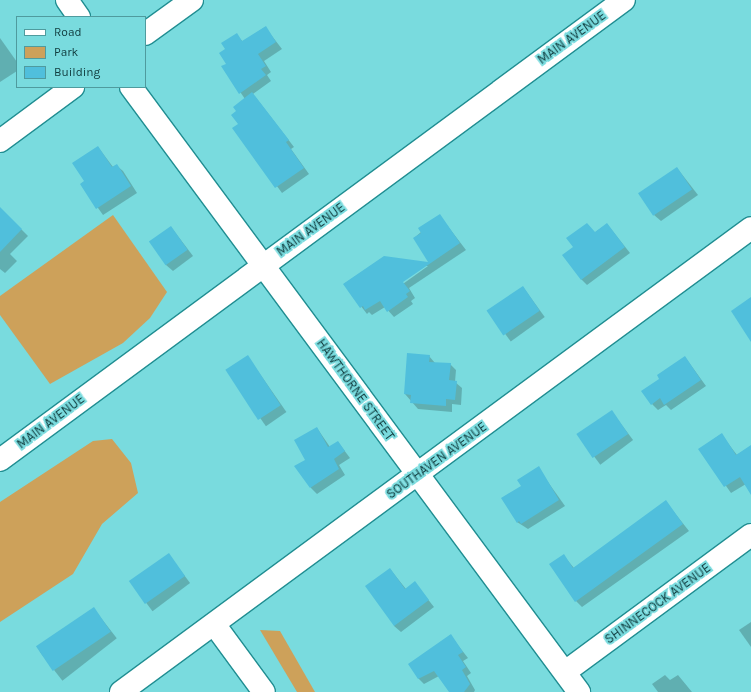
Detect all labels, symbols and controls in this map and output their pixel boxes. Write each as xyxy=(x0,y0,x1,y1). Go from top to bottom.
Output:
street label: MAIN AVENUE xyxy=(535,8,609,68)
legend xyxy=(16,16,146,88)
text: Road xyxy=(54,25,82,39)
text: Park xyxy=(54,45,78,59)
text: Building xyxy=(54,65,100,79)
street label: MAIN AVENUE xyxy=(274,200,348,260)
street label: HAWTHORNE STREET xyxy=(313,336,397,444)
street label: MAIN AVENUE xyxy=(14,392,88,452)
street label: SOUTHAVEN AVENUE xyxy=(384,419,490,503)
street label: SHINNECOCK AVENUE xyxy=(602,560,714,648)

